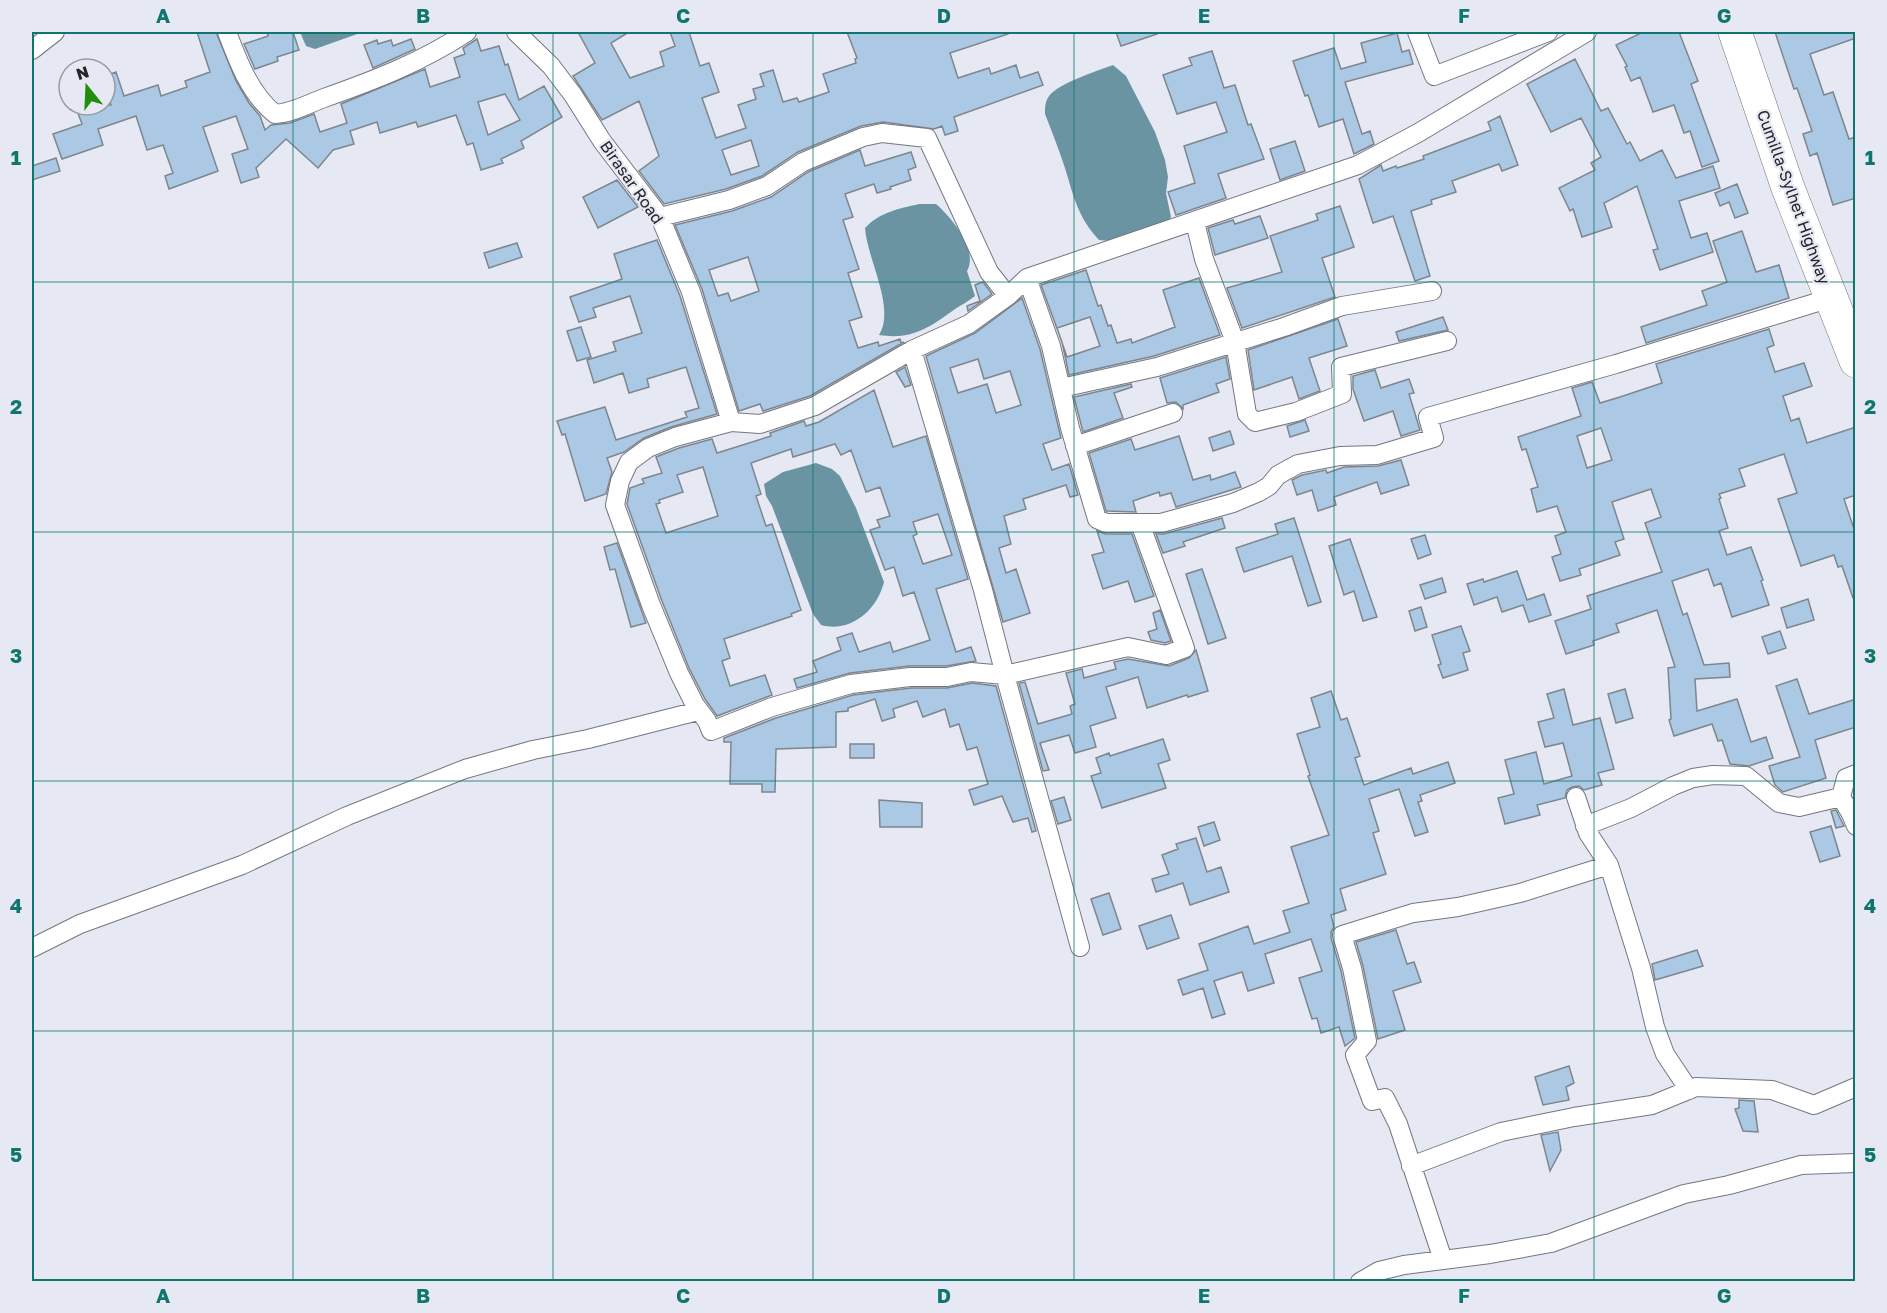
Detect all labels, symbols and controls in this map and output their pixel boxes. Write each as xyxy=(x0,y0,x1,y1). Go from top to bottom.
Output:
text: A xyxy=(156,3,170,27)
text: B xyxy=(416,3,430,27)
text: C xyxy=(676,3,690,27)
text: D xyxy=(937,3,951,27)
text: E xyxy=(1198,3,1210,27)
text: F xyxy=(1458,3,1470,27)
text: G xyxy=(1717,3,1731,27)
north arrow xyxy=(57,57,117,117)
text: N xyxy=(73,61,91,84)
street label: Cumilla-Sylhet Highway xyxy=(1753,107,1835,287)
street label: Birasar Road xyxy=(596,136,668,228)
text: 1 xyxy=(11,145,21,169)
text: 1 xyxy=(1865,145,1875,169)
text: 2 xyxy=(10,394,22,418)
text: 2 xyxy=(1864,394,1876,418)
text: 3 xyxy=(10,643,22,667)
text: 3 xyxy=(1864,643,1876,667)
text: 4 xyxy=(10,893,22,917)
text: 4 xyxy=(1864,893,1876,917)
text: 5 xyxy=(10,1142,22,1166)
text: 5 xyxy=(1864,1142,1876,1166)
text: A xyxy=(156,1283,170,1307)
text: B xyxy=(416,1283,430,1307)
text: C xyxy=(676,1283,690,1307)
text: D xyxy=(937,1283,951,1307)
text: E xyxy=(1198,1283,1210,1307)
text: F xyxy=(1458,1283,1470,1307)
text: G xyxy=(1717,1283,1731,1307)

